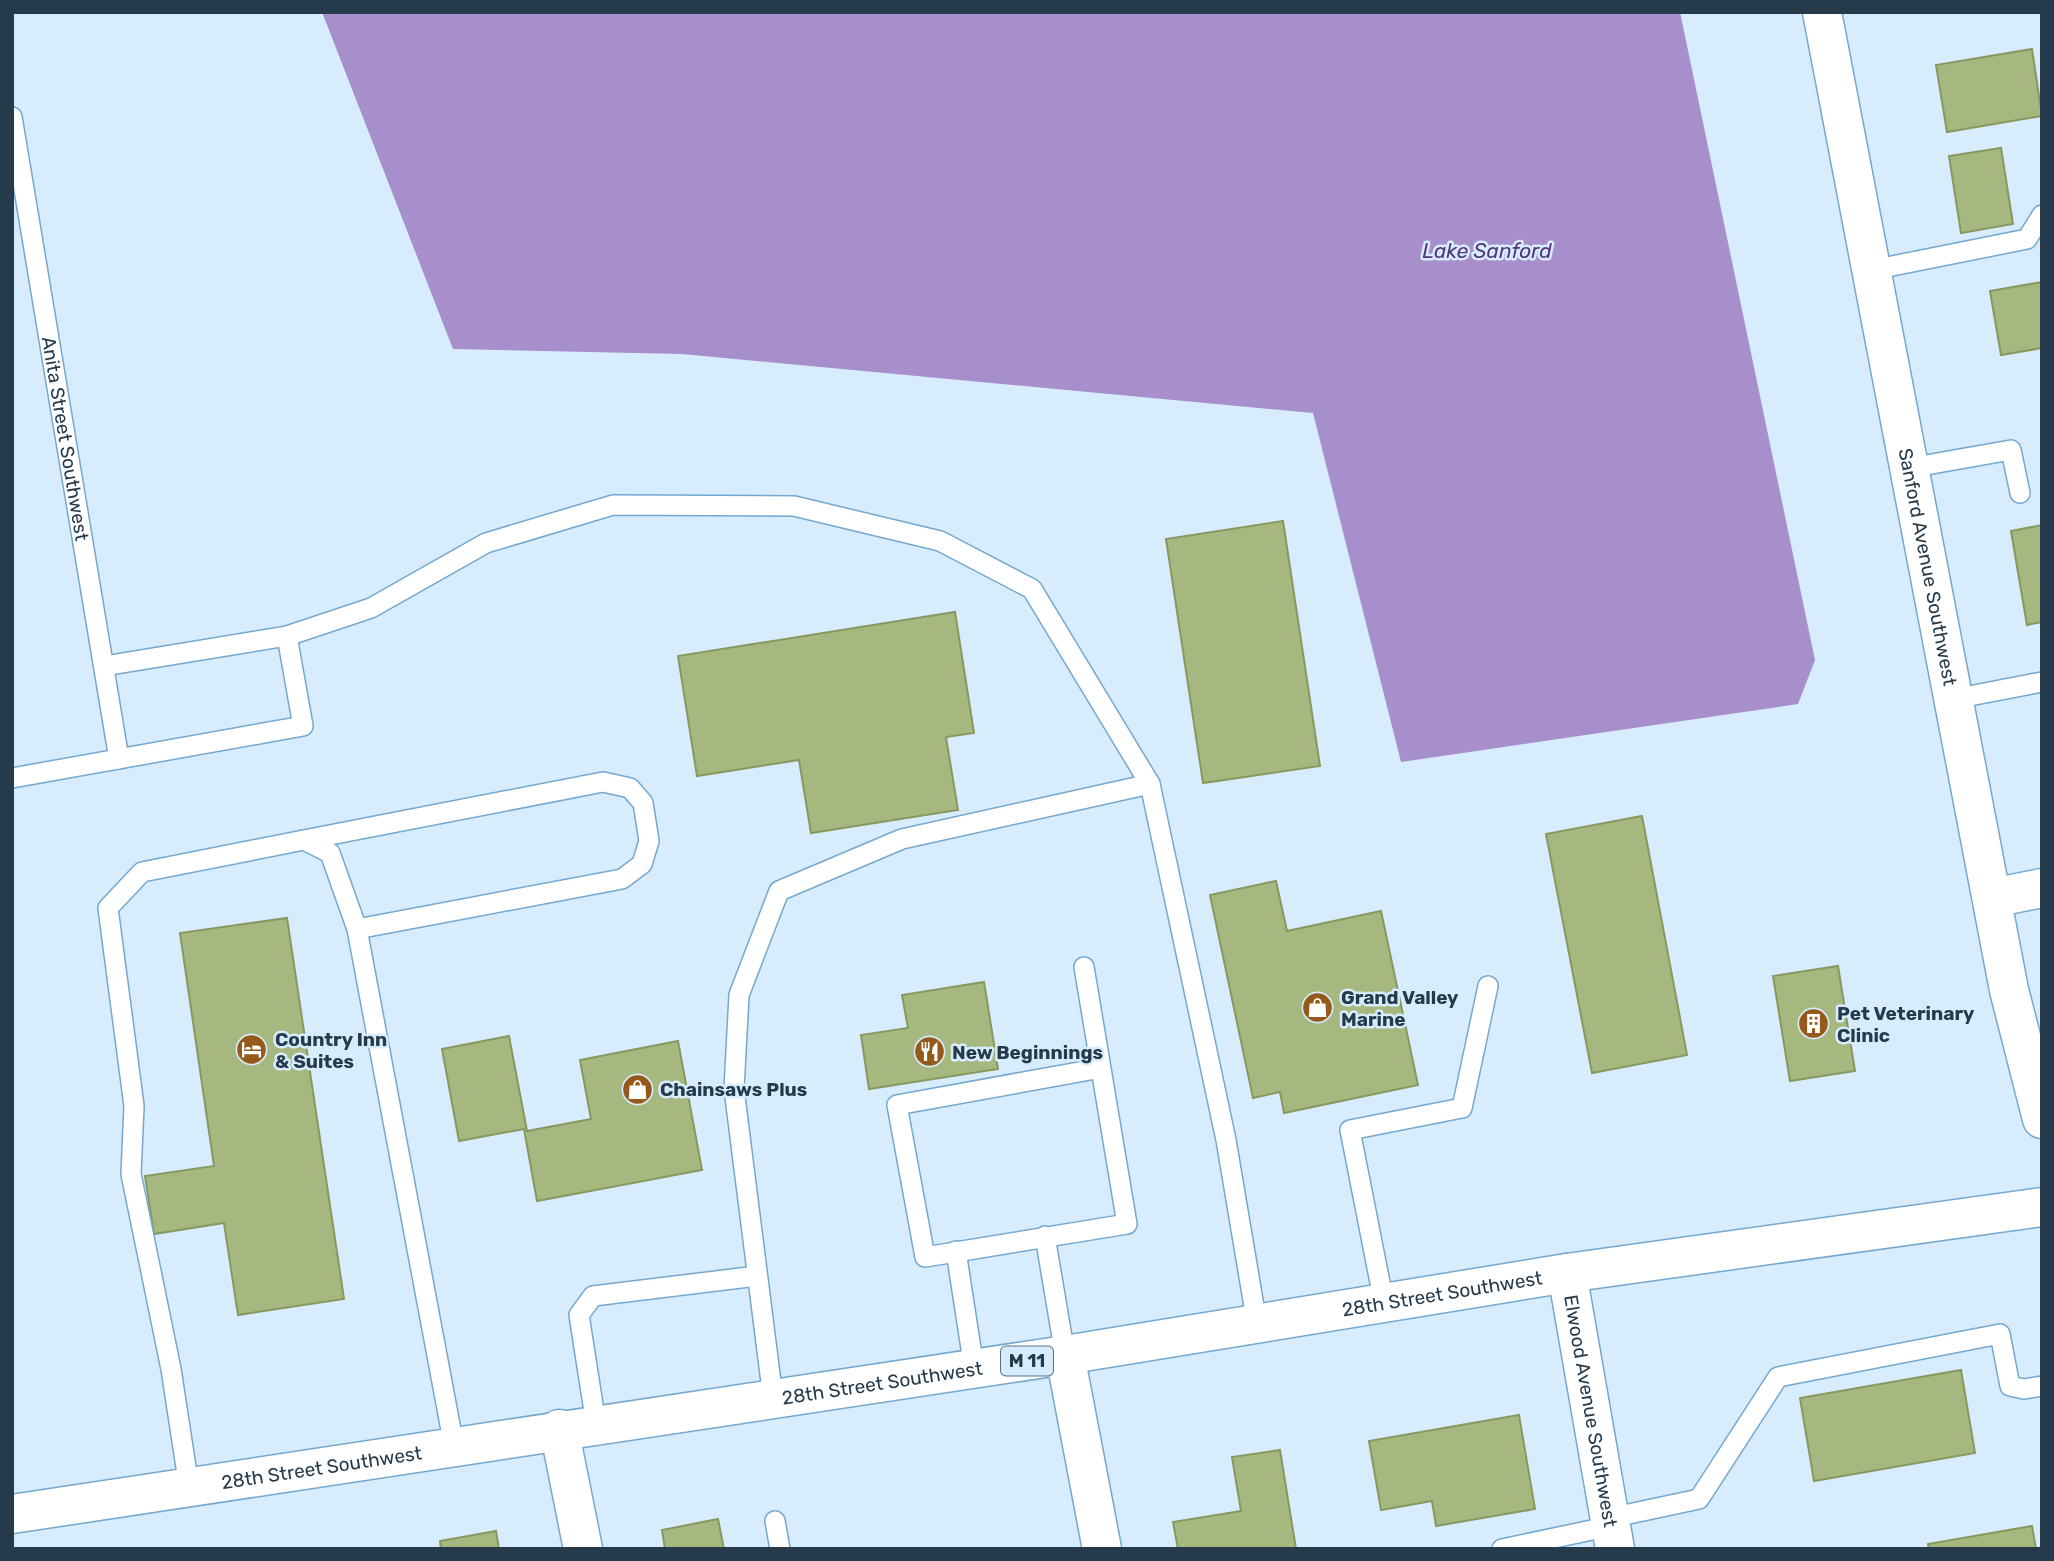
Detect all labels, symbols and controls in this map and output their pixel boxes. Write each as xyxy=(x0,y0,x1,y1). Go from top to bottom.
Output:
water label: Lake Sanford xyxy=(1422,238,1552,263)
street label: Anita Street Southwest xyxy=(37,335,94,543)
street label: Sanford Avenue Southwest xyxy=(1894,446,1962,688)
place label: Grand Valley Marine xyxy=(1341,986,1459,1031)
shop icon: Grand Valley Marine xyxy=(1301,991,1335,1025)
place label: Pet Veterinary Clinic xyxy=(1837,1002,1975,1047)
building icon: Pet Veterinary Clinic xyxy=(1797,1007,1831,1041)
place label: Country Inn & Suites xyxy=(275,1028,387,1073)
hotel icon: Country Inn & Suites xyxy=(235,1033,269,1067)
restaurant icon: New Beginnings xyxy=(912,1035,946,1069)
place label: New Beginnings xyxy=(952,1041,1103,1064)
shop icon: Chainsaws Plus xyxy=(620,1072,654,1106)
place label: Chainsaws Plus xyxy=(660,1078,807,1101)
street label: 28th Street Southwest xyxy=(1340,1266,1544,1322)
street label: Elwood Avenue Southwest xyxy=(1559,1293,1622,1530)
road number: M 11 xyxy=(1001,1346,1053,1376)
street label: 28th Street Southwest xyxy=(780,1357,985,1410)
street label: 28th Street Southwest xyxy=(220,1441,424,1494)

